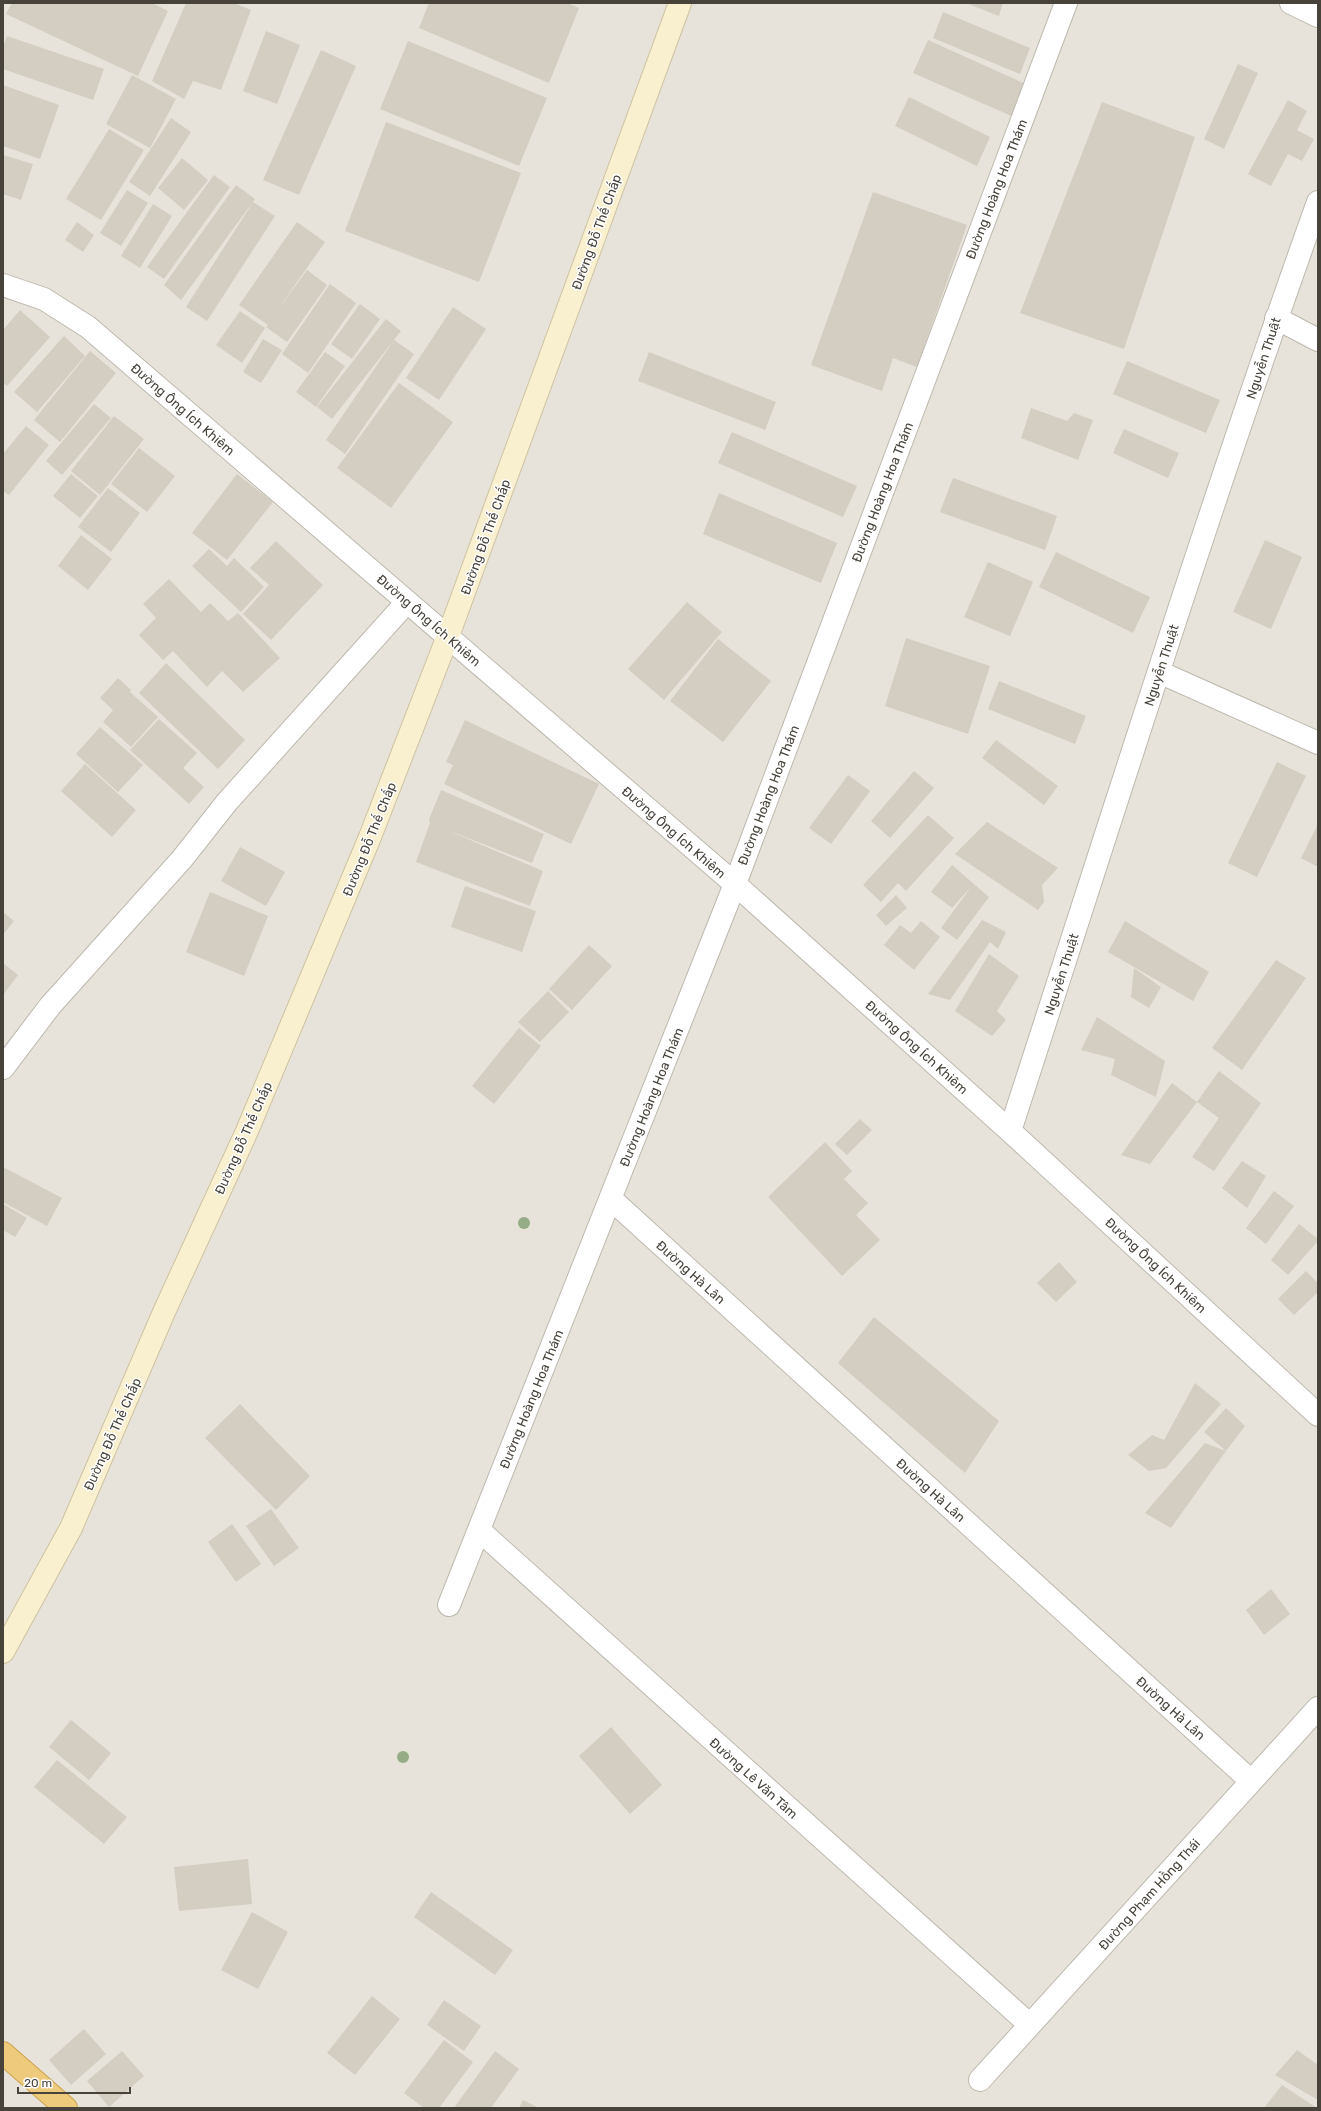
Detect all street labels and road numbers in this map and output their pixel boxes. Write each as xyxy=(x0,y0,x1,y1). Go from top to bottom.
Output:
street label: Đường Hoàng Hoa Thám xyxy=(963,117,1031,262)
street label: Đường Đỗ Thế Chấp xyxy=(568,172,625,292)
street label: Nguyễn Thuật xyxy=(1242,315,1285,401)
street label: Đường Ông Ích Khiêm xyxy=(127,360,238,459)
street label: Đường Hoàng Hoa Thám xyxy=(849,420,917,565)
street label: Đường Đỗ Thế Chấp xyxy=(457,477,514,597)
street label: Đường Ông Ích Khiêm xyxy=(373,571,484,670)
street label: Nguyễn Thuật xyxy=(1140,622,1183,708)
street label: Đường Hoàng Hoa Thám xyxy=(735,723,803,868)
street label: Đường Đỗ Thế Chấp xyxy=(339,779,400,899)
street label: Đường Ông Ích Khiêm xyxy=(618,783,729,882)
street label: Nguyễn Thuật xyxy=(1040,931,1083,1017)
street label: Đường Ông Ích Khiêm xyxy=(862,998,971,1098)
street label: Đường Hoàng Hoa Thám xyxy=(617,1025,687,1169)
street label: Đường Đỗ Thế Chấp xyxy=(211,1079,276,1197)
street label: Đường Ông Ích Khiêm xyxy=(1101,1215,1209,1317)
street label: Đường Hà Lân xyxy=(653,1238,728,1308)
street label: Đường Hoàng Hoa Thám xyxy=(497,1327,567,1471)
street label: Đường Đỗ Thế Chấp xyxy=(80,1375,145,1493)
street label: Đường Hà Lân xyxy=(893,1456,968,1526)
street label: Đường Hà Lân xyxy=(1133,1674,1208,1744)
street label: Đường Lê Văn Tâm xyxy=(706,1735,801,1823)
street label: Đường Phạm Hồng Thái xyxy=(1095,1835,1204,1954)

